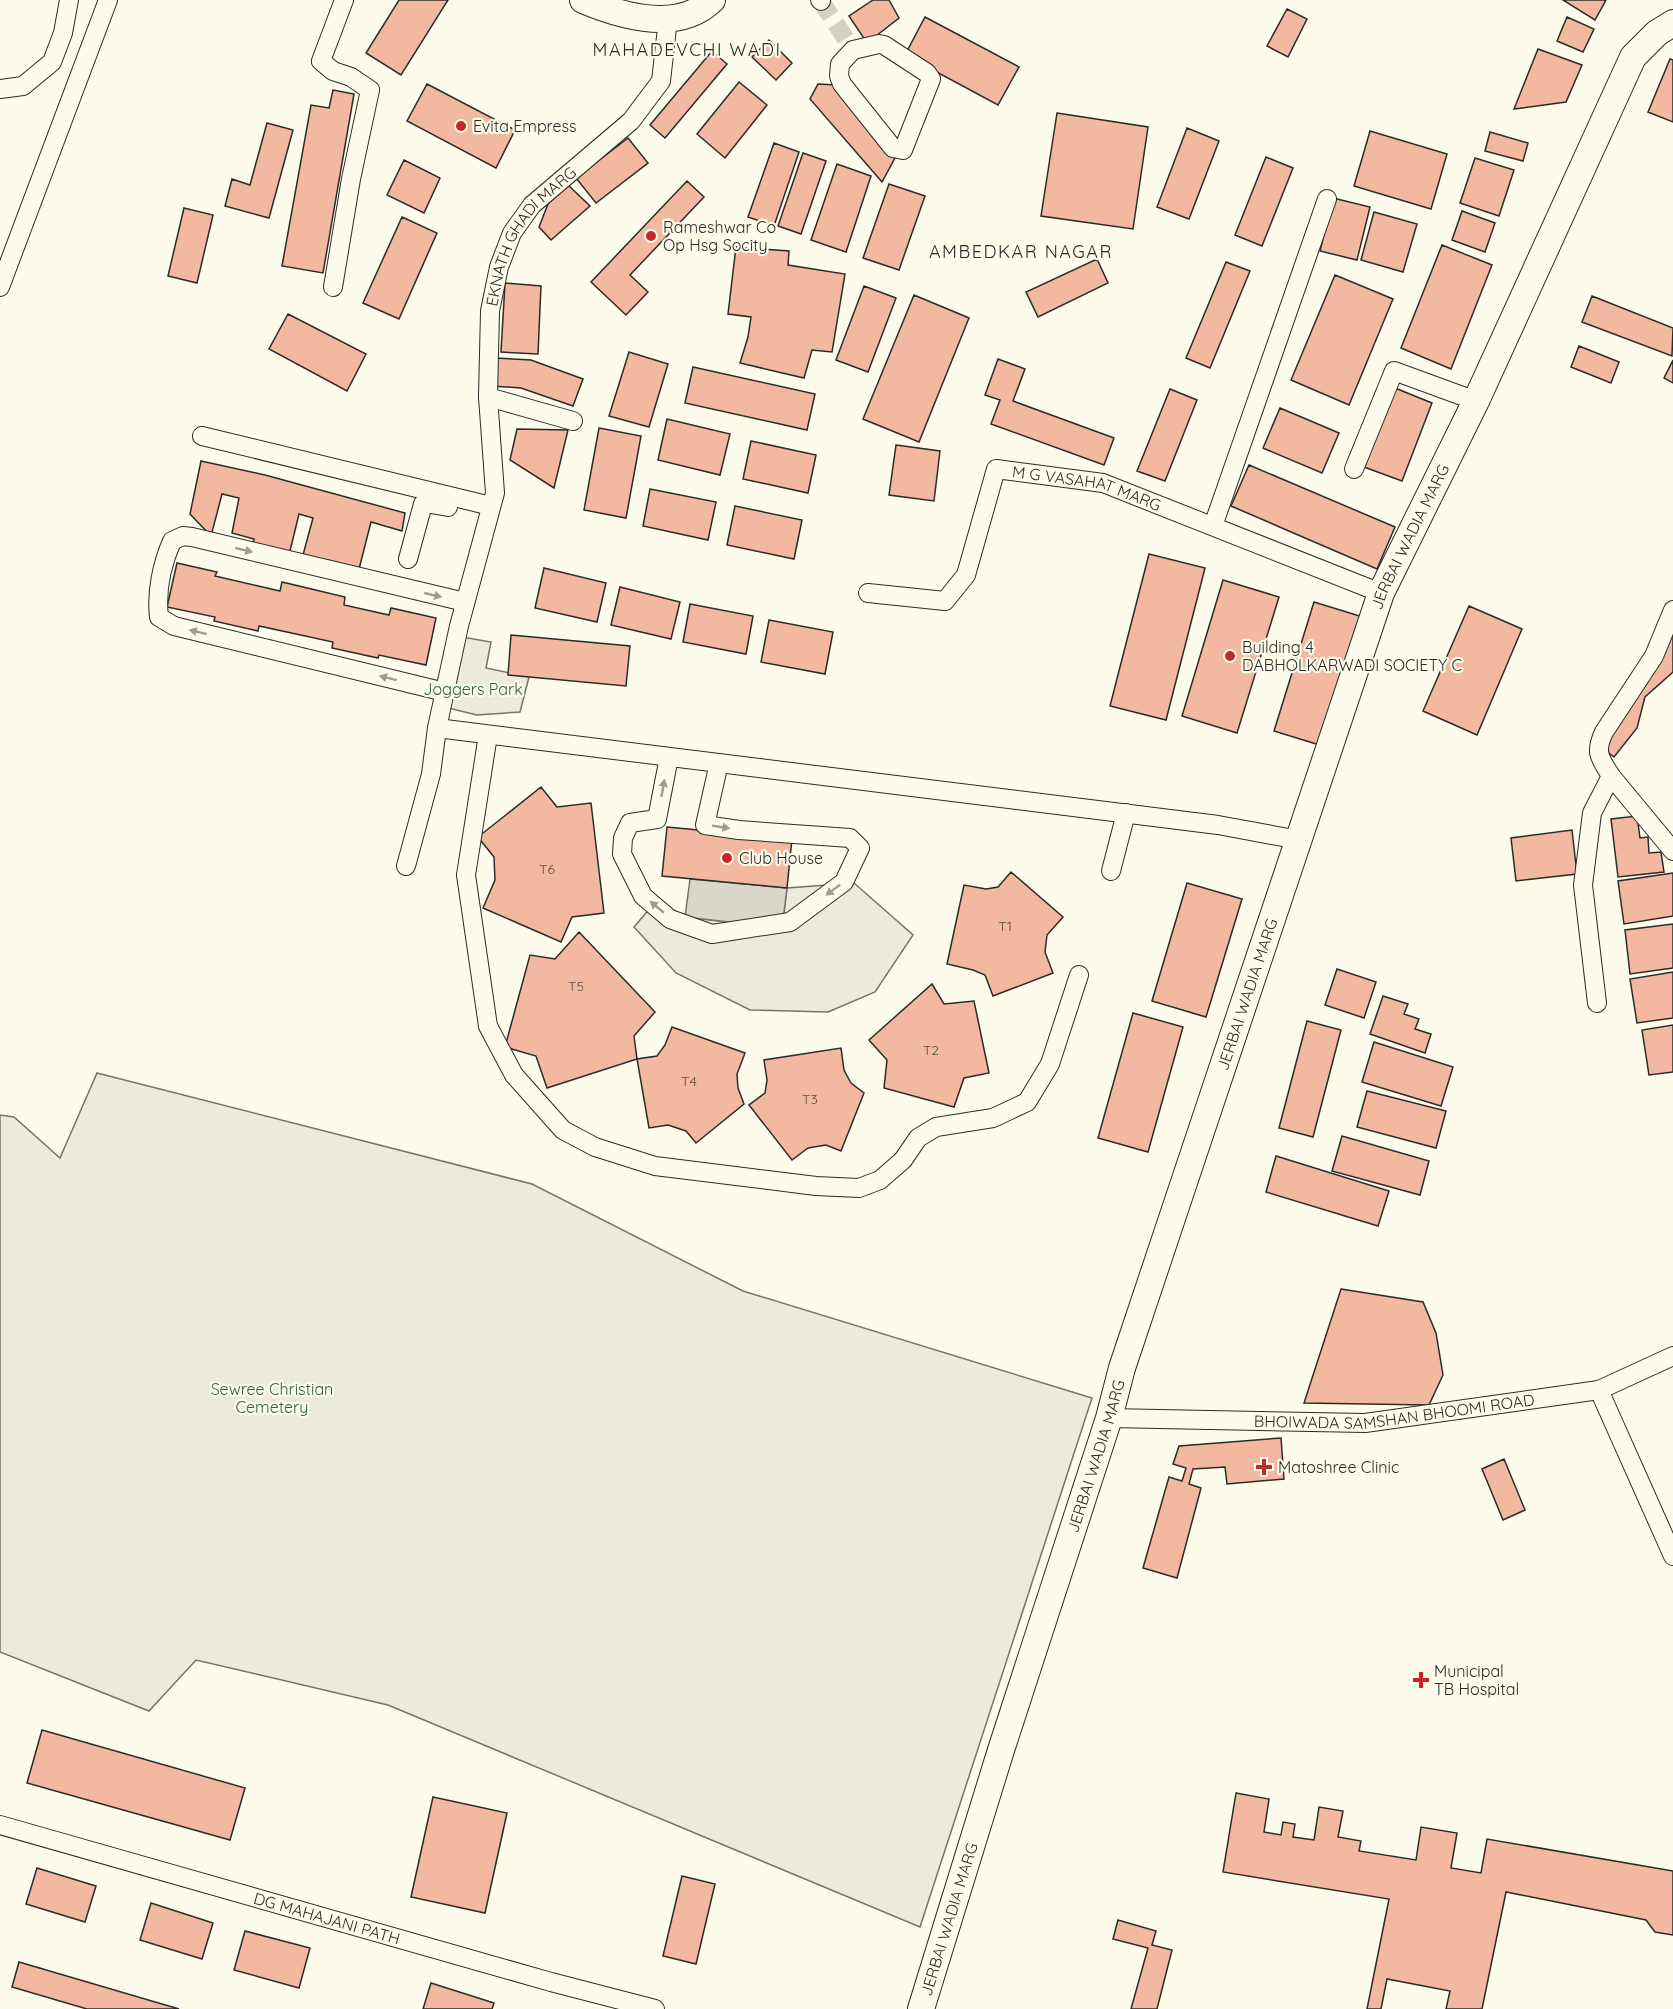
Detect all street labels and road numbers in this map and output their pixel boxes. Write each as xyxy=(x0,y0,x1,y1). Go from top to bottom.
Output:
street label: EKNATH GHADI MARG xyxy=(481,162,580,308)
street label: M G VASAHAT MARG xyxy=(1011,461,1164,515)
street label: JERBAI WADIA MARG xyxy=(1366,461,1453,612)
street label: JERBAI WADIA MARG xyxy=(1212,916,1282,1073)
street label: JERBAI WADIA MARG xyxy=(1062,1377,1129,1535)
street label: BHOIWADA SAMSHAN BHOOMI ROAD xyxy=(1254,1389,1536,1433)
street label: JERBAI WADIA MARG xyxy=(916,1840,982,1998)
street label: DG MAHAJANI PATH xyxy=(251,1888,403,1949)

